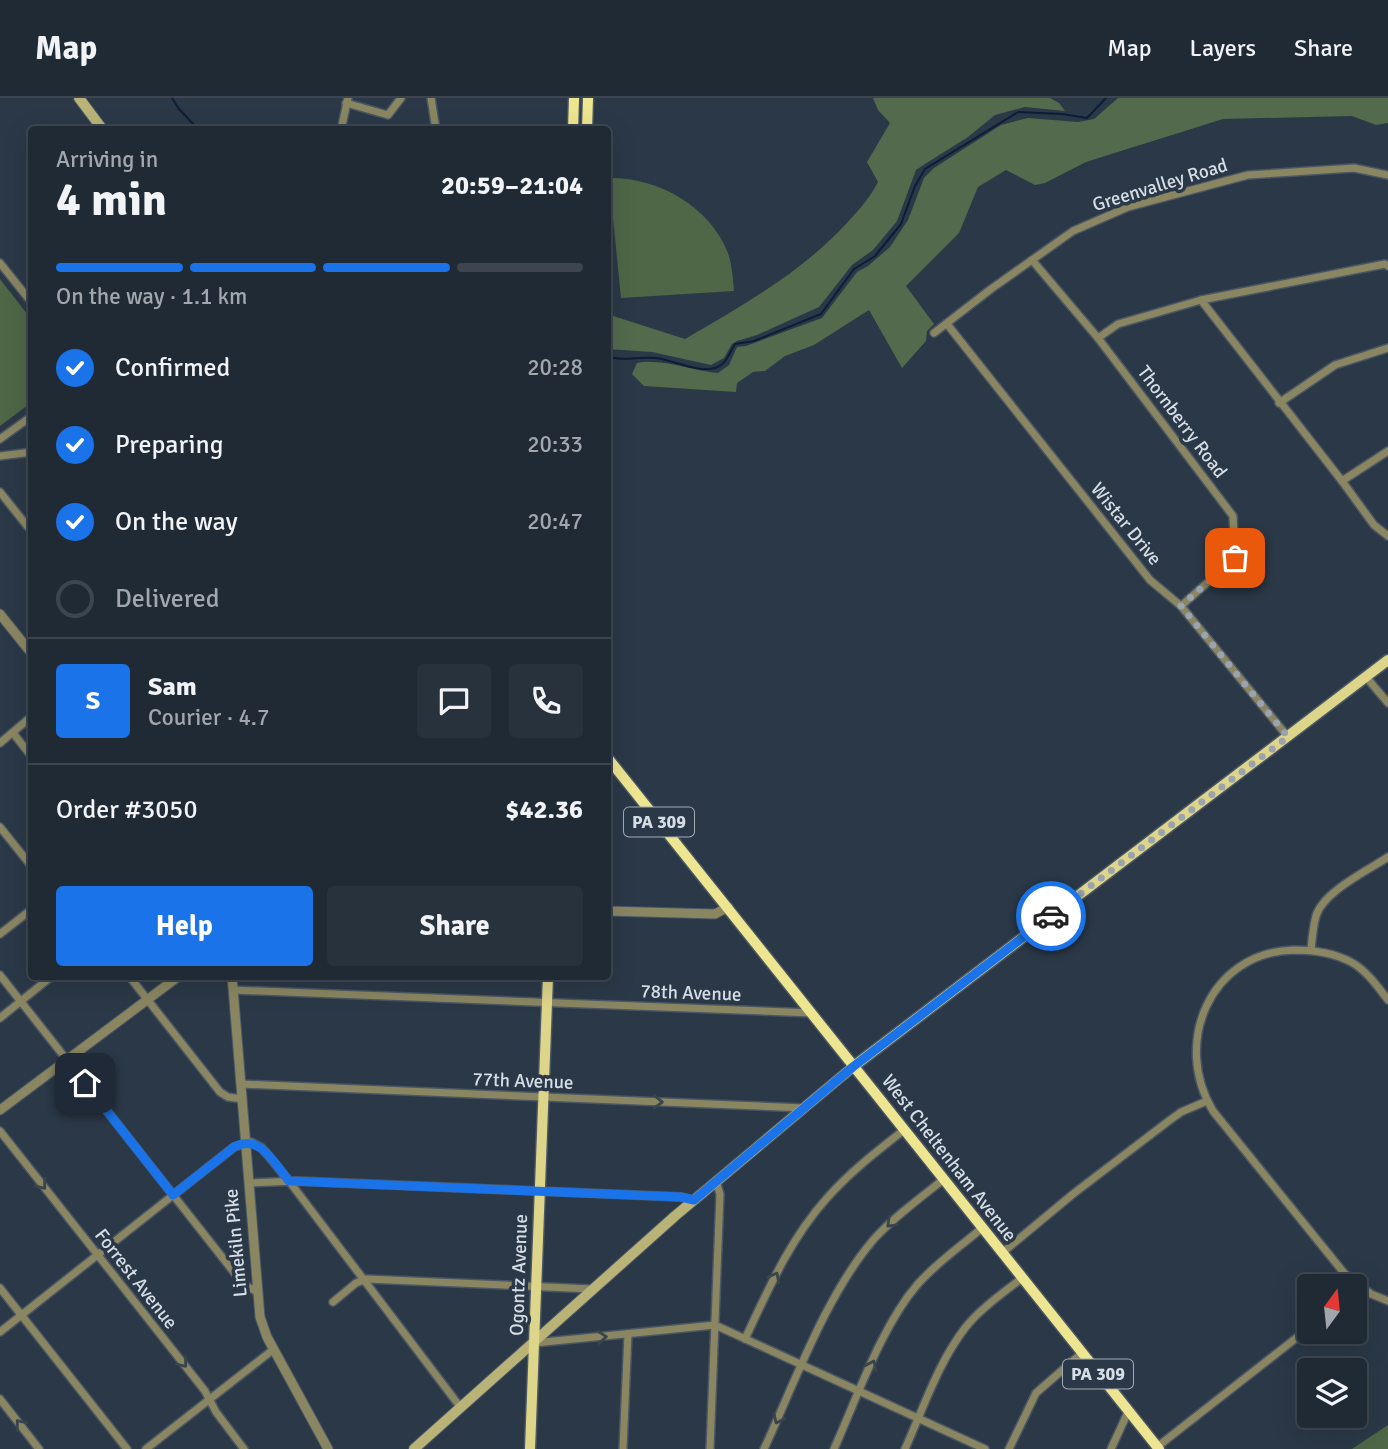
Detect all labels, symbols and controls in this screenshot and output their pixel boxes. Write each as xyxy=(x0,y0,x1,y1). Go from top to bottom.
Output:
text: Map xyxy=(35,28,97,69)
text: Map xyxy=(1107,33,1152,63)
text: Layers xyxy=(1190,33,1256,63)
text: Share xyxy=(1294,33,1353,63)
text: Arriving in xyxy=(56,145,158,174)
street label: Greenvalley Road xyxy=(1090,153,1230,217)
text: 20:59–21:04 xyxy=(441,170,583,202)
text: 4 min xyxy=(56,172,167,228)
text: On the way · 1.1 km xyxy=(56,282,247,311)
icon: check xyxy=(56,349,94,387)
text: Confirmed xyxy=(115,352,230,384)
text: 20:28 xyxy=(527,353,583,382)
street label: Thornberry Road xyxy=(1132,361,1232,483)
icon: check xyxy=(56,426,94,464)
text: Preparing xyxy=(115,429,223,461)
text: 20:33 xyxy=(527,430,583,459)
street label: Wistar Drive xyxy=(1085,478,1167,570)
icon: check xyxy=(56,503,94,541)
text: On the way xyxy=(115,506,238,538)
text: 20:47 xyxy=(527,507,583,536)
pin xyxy=(1205,528,1265,588)
icon: bag xyxy=(1216,539,1254,577)
text: Delivered xyxy=(115,583,220,615)
button: chat xyxy=(417,664,491,738)
button: phone xyxy=(509,664,583,738)
text: Sam xyxy=(148,671,197,703)
text: S xyxy=(86,685,100,717)
text: Courier · 4.7 xyxy=(148,703,269,732)
text: Order #3050 xyxy=(56,794,197,826)
text: $42.36 xyxy=(505,794,583,826)
road number: PA 309 xyxy=(624,808,694,836)
courier xyxy=(1016,881,1086,951)
button: Help xyxy=(56,886,313,966)
button: Share xyxy=(327,886,583,966)
icon: car xyxy=(1032,897,1070,935)
street label: 78th Avenue xyxy=(640,979,742,1007)
pin xyxy=(55,1053,115,1113)
icon: home xyxy=(66,1064,104,1102)
street label: 77th Avenue xyxy=(472,1067,574,1095)
street label: West Cheltenham Avenue xyxy=(876,1070,1022,1246)
one-way arrow xyxy=(652,1094,663,1109)
one-way arrow xyxy=(34,1176,46,1189)
street label: Limekiln Pike xyxy=(219,1188,253,1298)
street label: Ogontz Avenue xyxy=(505,1214,533,1336)
one-way arrow xyxy=(886,1215,899,1227)
street label: Forrest Avenue xyxy=(89,1224,183,1334)
one-way arrow xyxy=(766,1272,780,1284)
north arrow xyxy=(1297,1274,1367,1344)
map controls xyxy=(1297,1274,1367,1428)
one-way arrow xyxy=(596,1329,608,1344)
one-way arrow xyxy=(175,1355,187,1368)
button: layers xyxy=(1297,1358,1367,1428)
one-way arrow xyxy=(864,1359,878,1372)
road number: PA 309 xyxy=(1063,1359,1133,1388)
one-way arrow xyxy=(773,1411,787,1424)
one-way arrow xyxy=(15,1419,28,1432)

